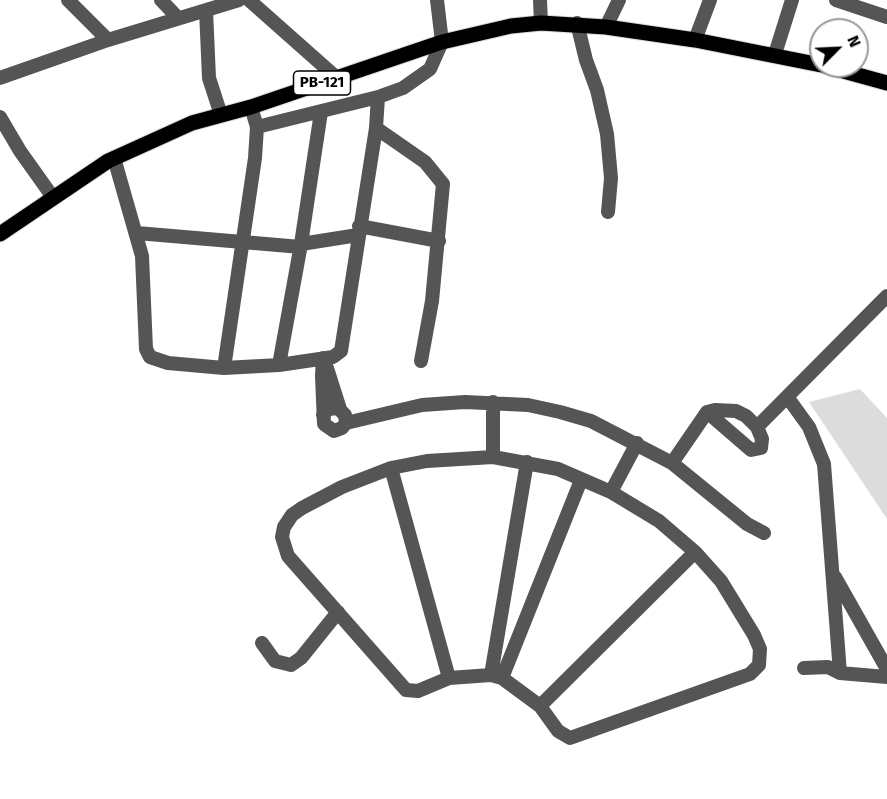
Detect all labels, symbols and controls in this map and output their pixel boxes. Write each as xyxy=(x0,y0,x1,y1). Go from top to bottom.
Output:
north arrow xyxy=(809,18,869,78)
text: N xyxy=(843,33,865,50)
road number: PB-121 xyxy=(294,71,350,95)

